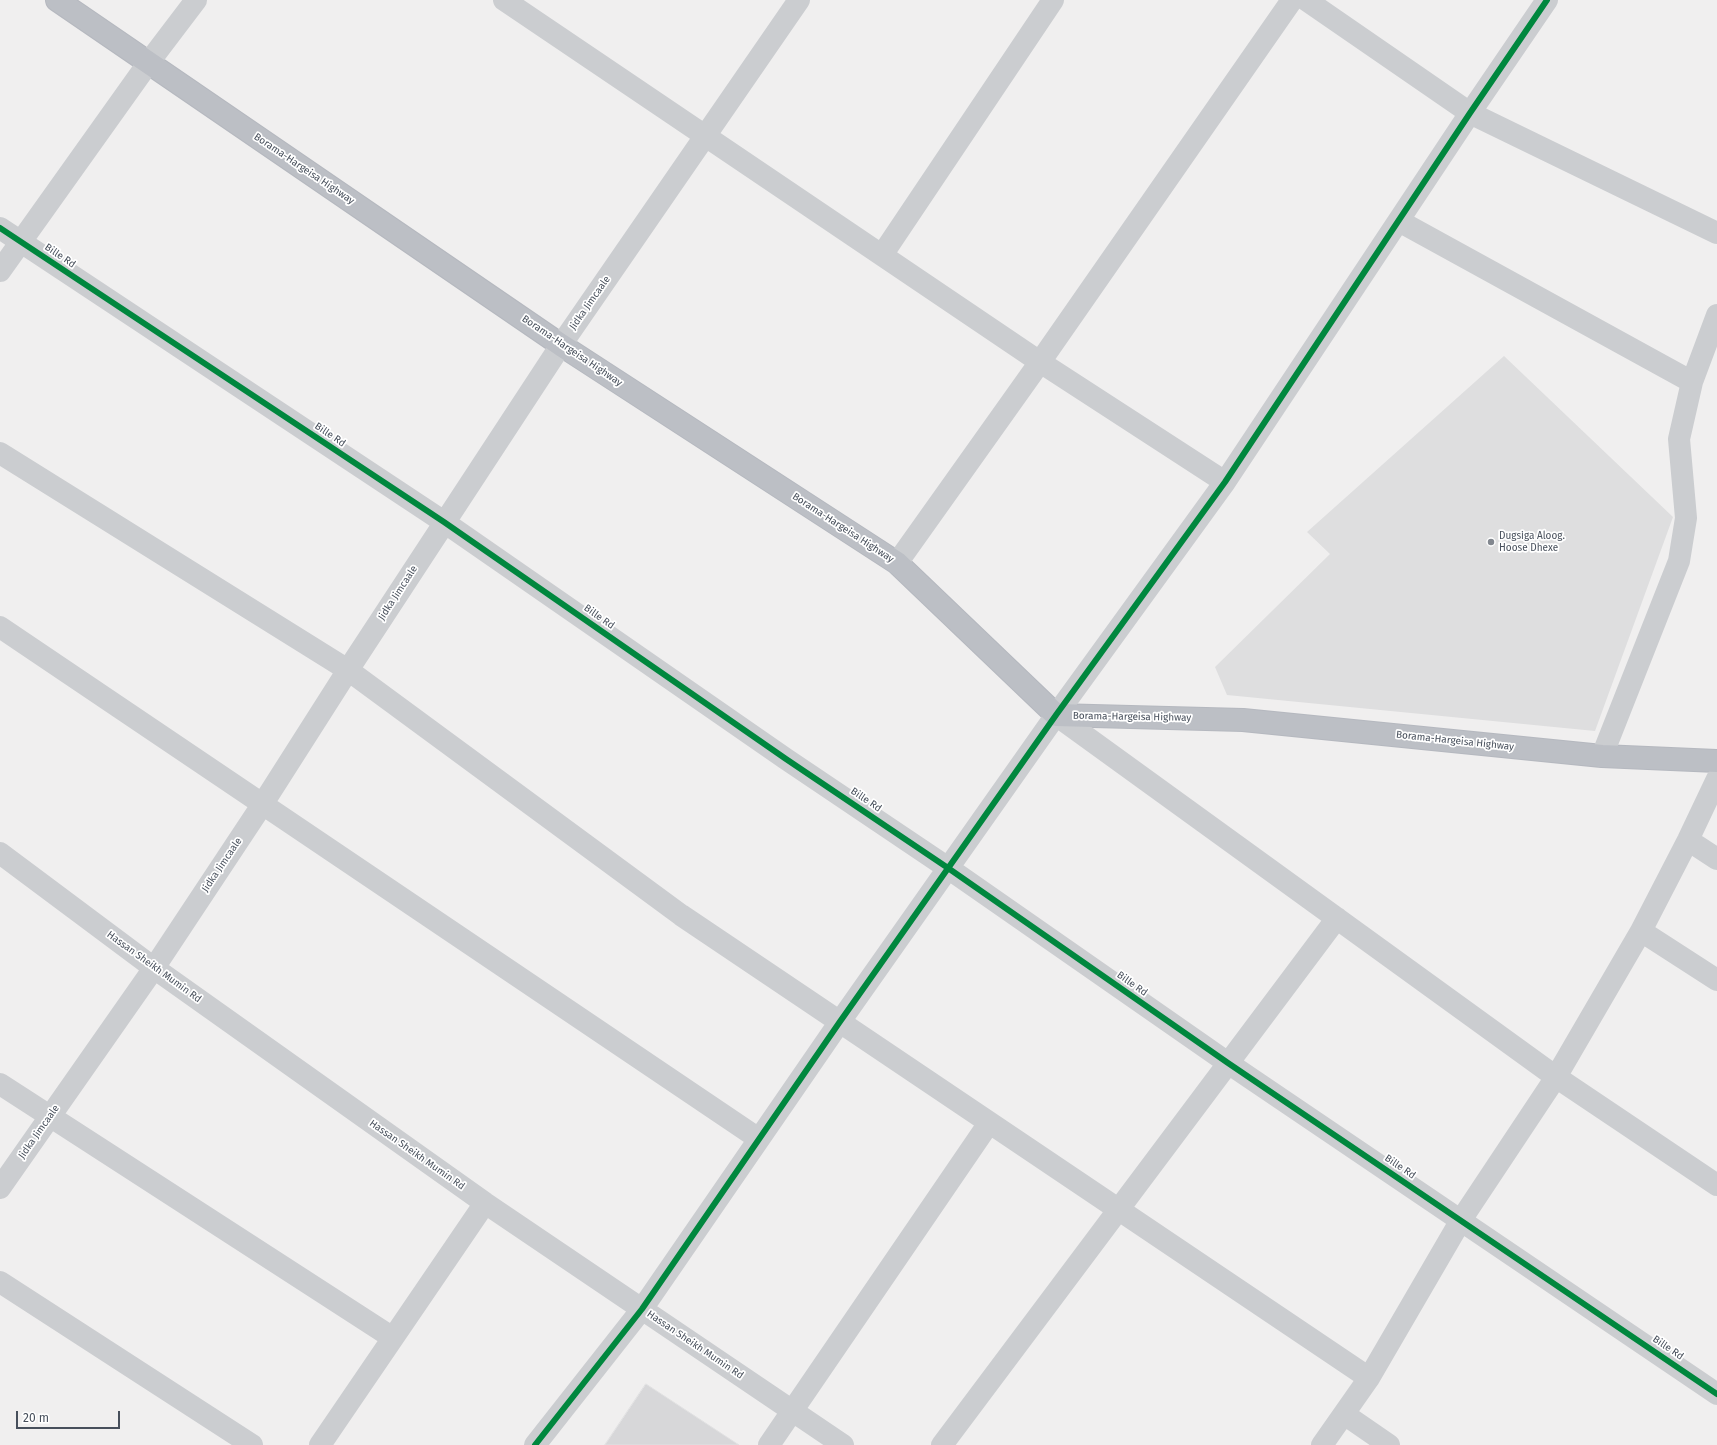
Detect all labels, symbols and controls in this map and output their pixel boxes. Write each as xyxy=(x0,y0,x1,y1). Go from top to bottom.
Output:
street label: Borama-Hargeisa Highway xyxy=(251,131,357,207)
street label: Bille Rd xyxy=(42,241,78,271)
street label: Jidka Jimcaale xyxy=(567,274,613,332)
street label: Borama-Hargeisa Highway xyxy=(519,313,625,389)
street label: Bille Rd xyxy=(312,420,348,450)
street label: Borama-Hargeisa Highway xyxy=(790,491,896,565)
place label: Dugsiga Aloog. Hoose Dhexe xyxy=(1499,530,1565,554)
marker: Dugsiga Aloog. Hoose Dhexe xyxy=(1486,537,1496,547)
street label: Jidka Jimcaale xyxy=(376,563,420,623)
street label: Bille Rd xyxy=(581,602,617,632)
street label: Borama-Hargeisa Highway xyxy=(1073,710,1191,724)
street label: Borama-Hargeisa Highway xyxy=(1395,729,1515,753)
street label: Bille Rd xyxy=(848,785,884,815)
street label: Jidka Jimcaale xyxy=(199,835,245,895)
street label: Hassan Sheikh Mumin Rd xyxy=(104,929,204,1005)
street label: Bille Rd xyxy=(1114,969,1150,999)
street label: Jidka Jimcaale xyxy=(16,1103,62,1161)
street label: Hassan Sheikh Mumin Rd xyxy=(367,1117,467,1193)
street label: Bille Rd xyxy=(1382,1152,1418,1182)
street label: Hassan Sheikh Mumin Rd xyxy=(644,1308,746,1382)
street label: Bille Rd xyxy=(1650,1333,1686,1363)
scale bar xyxy=(18,1403,122,1429)
text: 20 m xyxy=(23,1411,49,1425)

